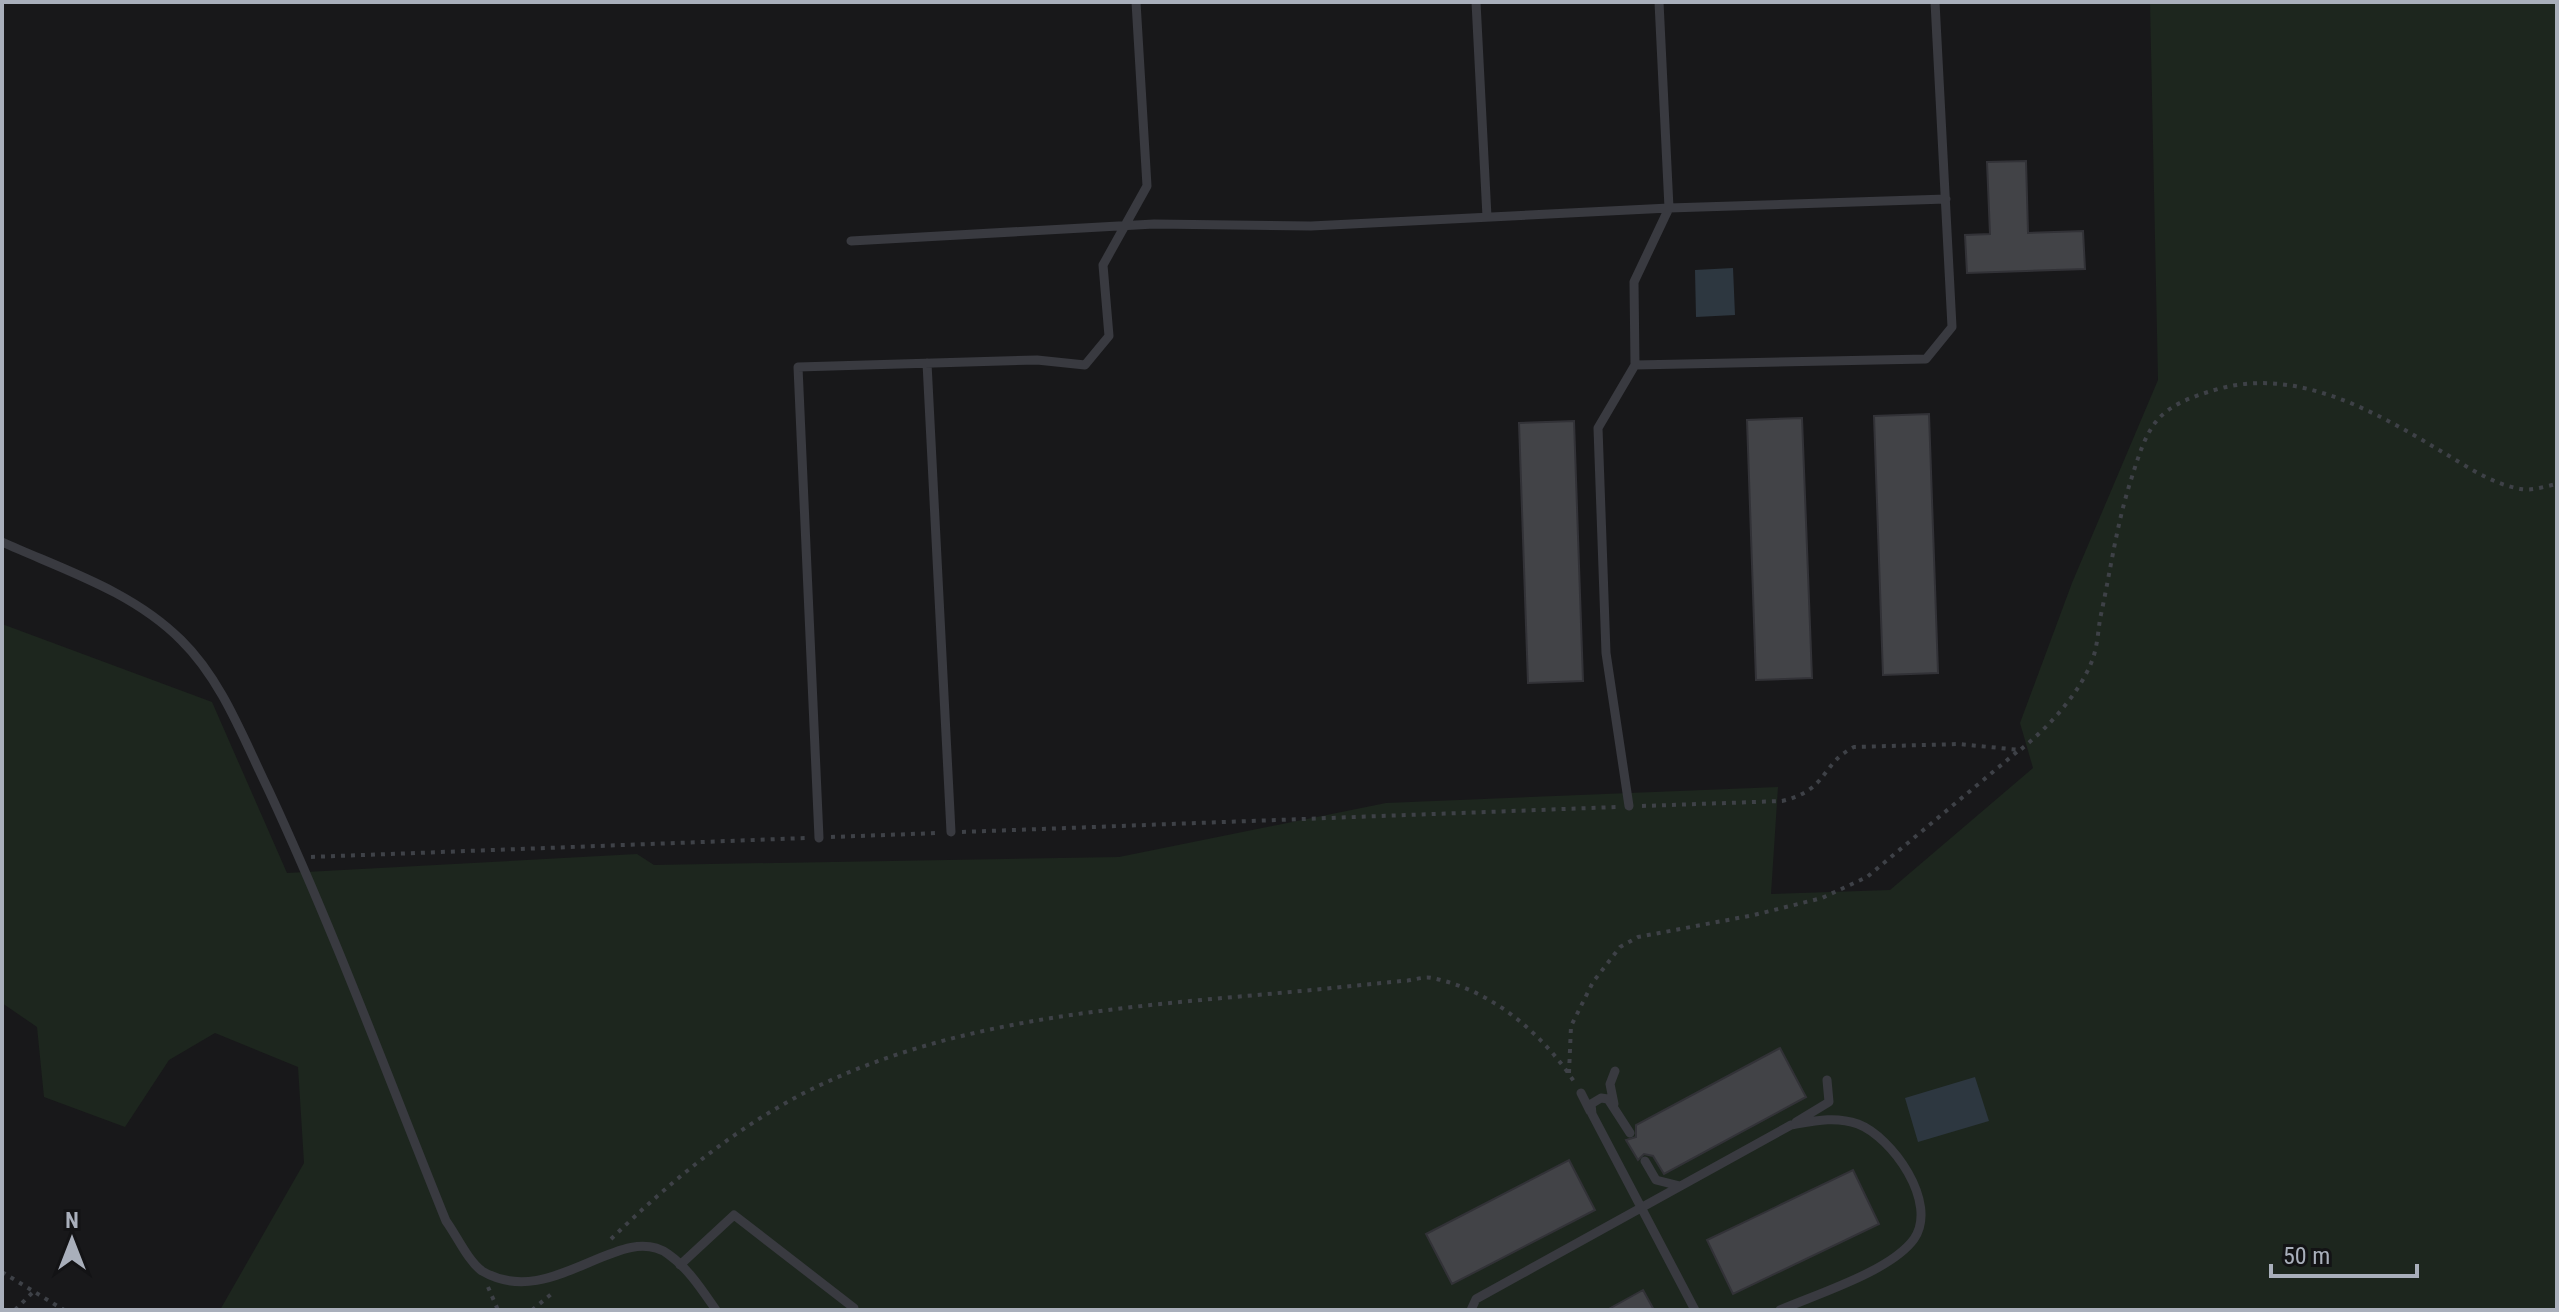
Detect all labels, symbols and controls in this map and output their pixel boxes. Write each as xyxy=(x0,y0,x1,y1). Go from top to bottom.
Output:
north arrow xyxy=(32,1200,112,1280)
text: N xyxy=(65,1208,79,1233)
scale bar xyxy=(2271,1228,2417,1278)
text: 50 m xyxy=(2283,1242,2330,1270)

